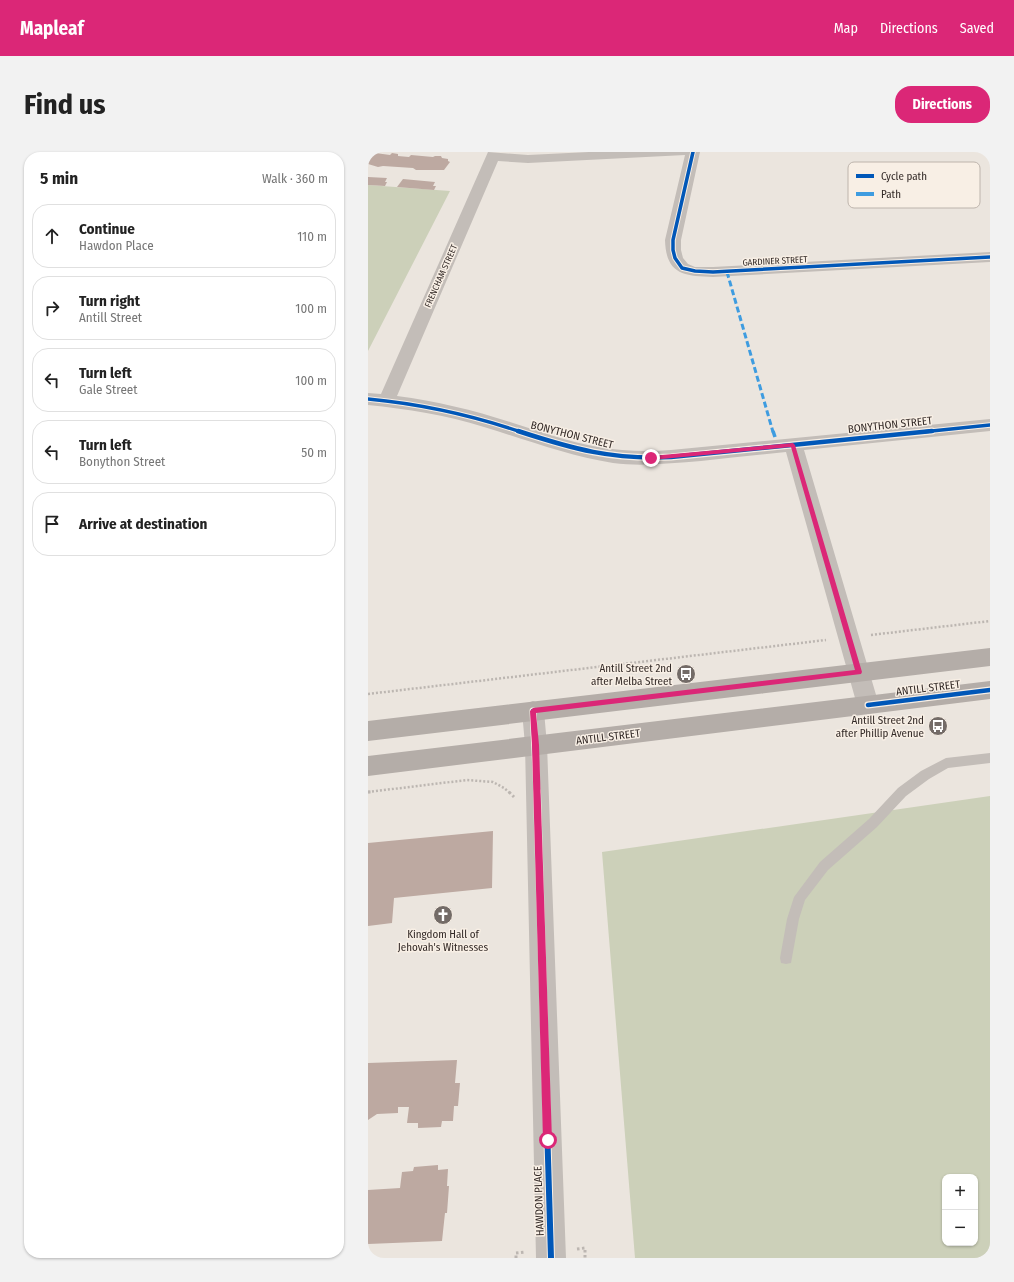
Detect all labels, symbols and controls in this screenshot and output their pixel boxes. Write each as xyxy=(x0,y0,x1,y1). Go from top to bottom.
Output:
text: Mapleaf xyxy=(20,17,84,40)
text: Map xyxy=(834,20,858,37)
text: Directions xyxy=(880,20,938,37)
text: Saved xyxy=(960,20,994,37)
button: Directions xyxy=(895,86,990,123)
text: Find us xyxy=(24,88,106,121)
legend xyxy=(848,162,980,208)
text: 5 min xyxy=(40,168,78,189)
text: Cycle path xyxy=(881,170,927,183)
text: Walk · 360 m xyxy=(262,171,328,186)
text: Path xyxy=(881,188,901,201)
text: Continue xyxy=(79,220,135,238)
icon: ahead xyxy=(41,225,63,247)
text: 110 m xyxy=(297,229,327,244)
text: Hawdon Place xyxy=(79,238,154,253)
street label: FRENCHAM STREET xyxy=(423,242,460,309)
street label: GARDINER STREET xyxy=(742,254,809,268)
text: Turn right xyxy=(79,292,140,310)
icon: right xyxy=(41,297,63,319)
text: 100 m xyxy=(295,301,327,316)
text: Antill Street xyxy=(79,310,142,325)
text: Turn left xyxy=(79,364,132,382)
icon: left xyxy=(41,369,63,391)
text: 100 m xyxy=(295,373,327,388)
text: Gale Street xyxy=(79,382,138,397)
street label: BONYTHON STREET xyxy=(847,414,934,436)
street label: BONYTHON STREET xyxy=(529,418,616,452)
text: Turn left xyxy=(79,436,132,454)
icon: left xyxy=(41,441,63,463)
text: 50 m xyxy=(301,445,327,460)
route end xyxy=(642,449,660,467)
text: Bonython Street xyxy=(79,454,165,469)
icon: arrive xyxy=(41,513,63,535)
text: Arrive at destination xyxy=(79,515,207,533)
place label: Antill Street 2nd after Melba Street xyxy=(591,662,672,688)
bus stop icon: Antill Street 2nd after Melba Street xyxy=(675,663,697,685)
street label: ANTILL STREET xyxy=(895,678,962,698)
place label: Antill Street 2nd after Phillip Avenue xyxy=(836,714,924,740)
bus stop icon: Antill Street 2nd after Phillip Avenue xyxy=(927,715,949,737)
street label: ANTILL STREET xyxy=(575,727,642,747)
church icon: Kingdom Hall of Jehovah's Witnesses xyxy=(432,904,454,926)
place label: Kingdom Hall of Jehovah's Witnesses xyxy=(398,928,489,954)
route start xyxy=(539,1131,557,1149)
street label: HAWDON PLACE xyxy=(531,1166,547,1236)
map controls xyxy=(942,1174,978,1246)
button: + xyxy=(942,1174,978,1210)
button: − xyxy=(942,1210,978,1246)

